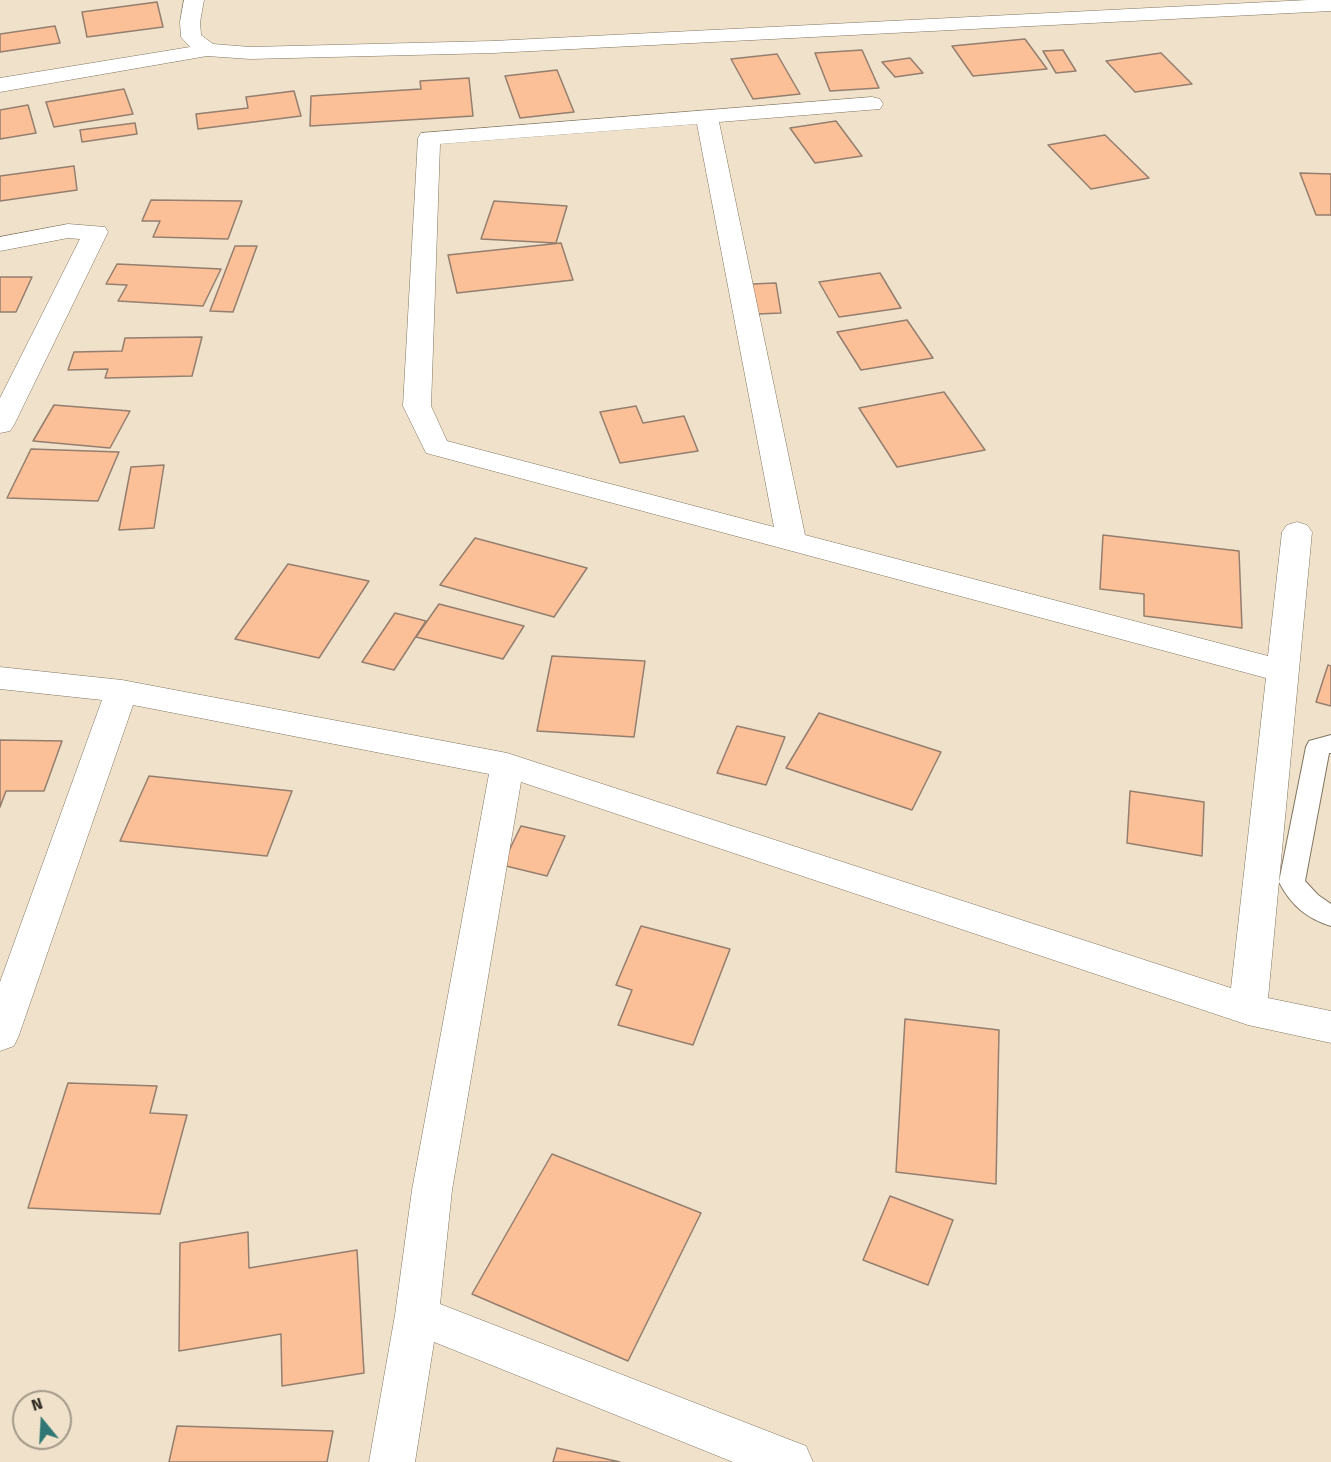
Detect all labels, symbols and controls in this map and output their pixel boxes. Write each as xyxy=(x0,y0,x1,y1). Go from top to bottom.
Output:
north arrow xyxy=(12,1390,72,1450)
text: N xyxy=(29,1394,45,1415)

